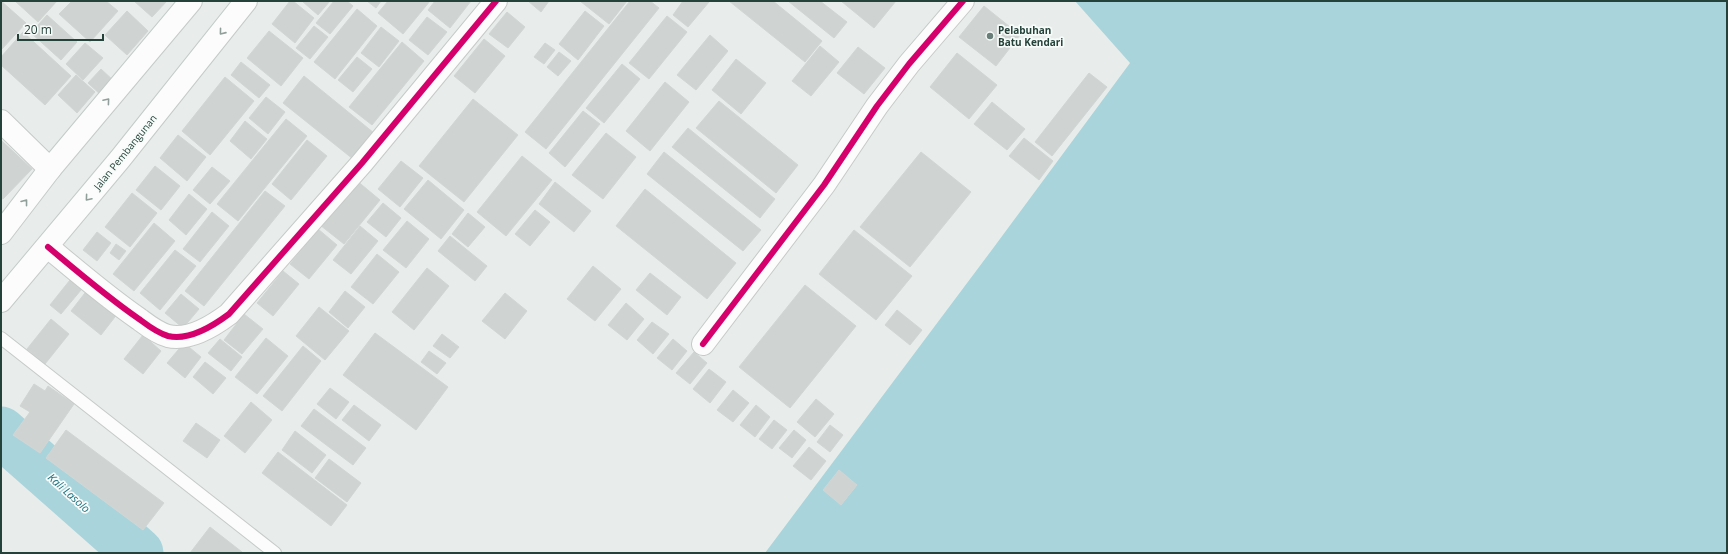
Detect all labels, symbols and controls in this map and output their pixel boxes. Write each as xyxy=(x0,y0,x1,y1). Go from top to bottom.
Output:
scale bar xyxy=(18,16,103,42)
text: 20 m xyxy=(24,21,52,38)
place label: Pelabuhan Batu Kendari xyxy=(998,23,1063,49)
one-way arrow xyxy=(220,27,227,34)
marker: Pelabuhan Batu Kendari xyxy=(985,31,995,41)
one-way arrow xyxy=(103,98,110,106)
street label: Jalan Pembangunan xyxy=(90,111,160,193)
one-way arrow xyxy=(85,194,92,201)
one-way arrow xyxy=(20,199,27,206)
water label: Kali Lasolo xyxy=(45,470,94,516)

